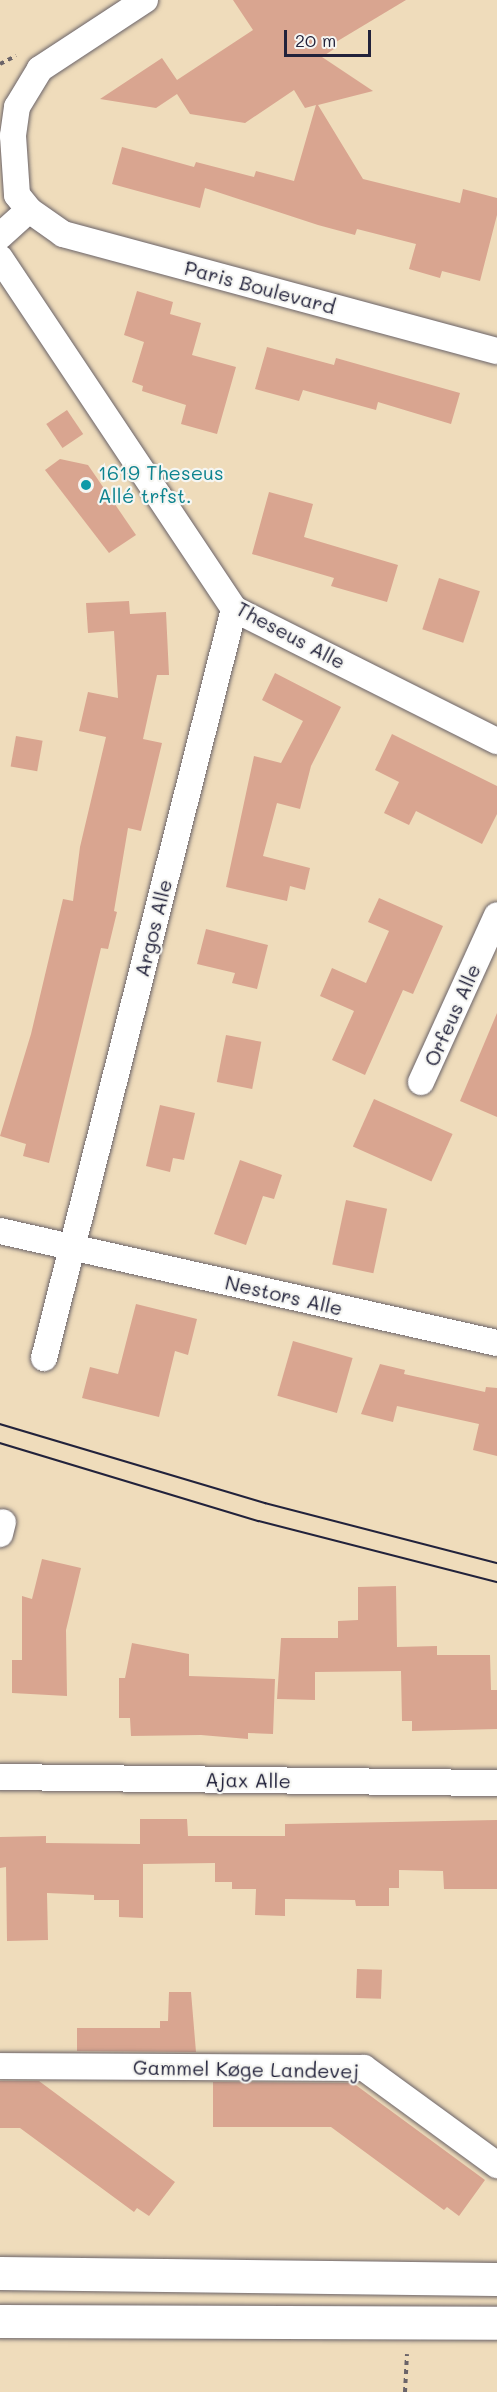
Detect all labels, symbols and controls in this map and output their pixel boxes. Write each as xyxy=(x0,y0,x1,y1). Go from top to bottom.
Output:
scale bar xyxy=(287,18,374,56)
text: 20 m xyxy=(295,28,336,52)
street label: Paris Boulevard xyxy=(182,255,338,319)
place label: 1619 Theseus Allé trfst. xyxy=(98,461,224,508)
marker: 1619 Theseus Allé trfst. xyxy=(79,478,93,492)
street label: Theseus Alle xyxy=(232,596,350,674)
street label: Argos Alle xyxy=(129,877,177,979)
street label: Orfeus Alle xyxy=(419,960,485,1070)
street label: Nestors Alle xyxy=(223,1270,345,1320)
street label: Ajax Alle xyxy=(205,1767,291,1793)
street label: Gammel Køge Landevej xyxy=(133,2055,359,2083)

